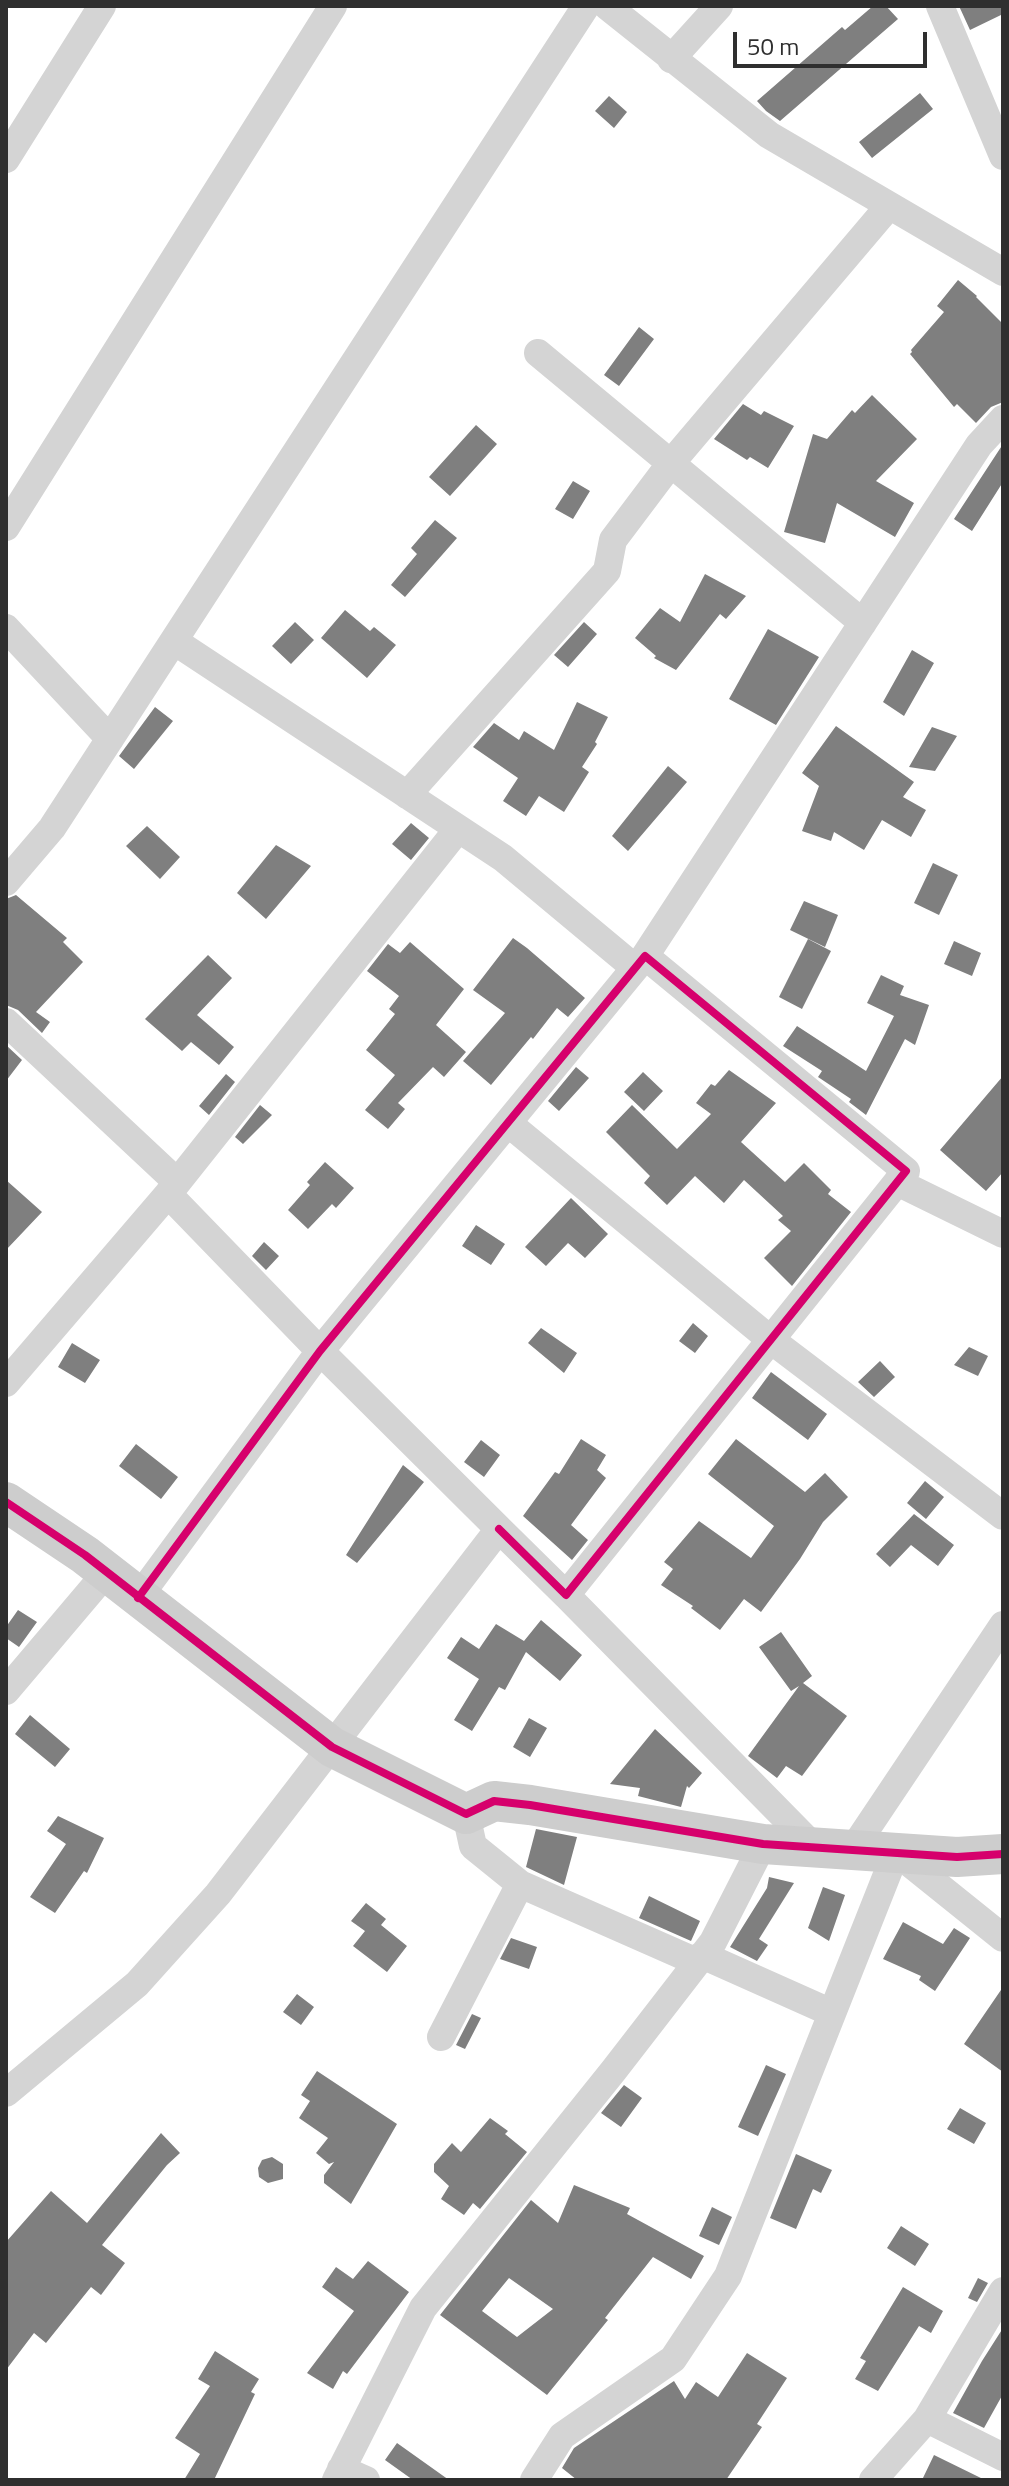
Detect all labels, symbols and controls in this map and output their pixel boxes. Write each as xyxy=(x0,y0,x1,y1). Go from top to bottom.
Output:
scale bar xyxy=(737,16,931,66)
text: 50 m xyxy=(747,28,799,64)

